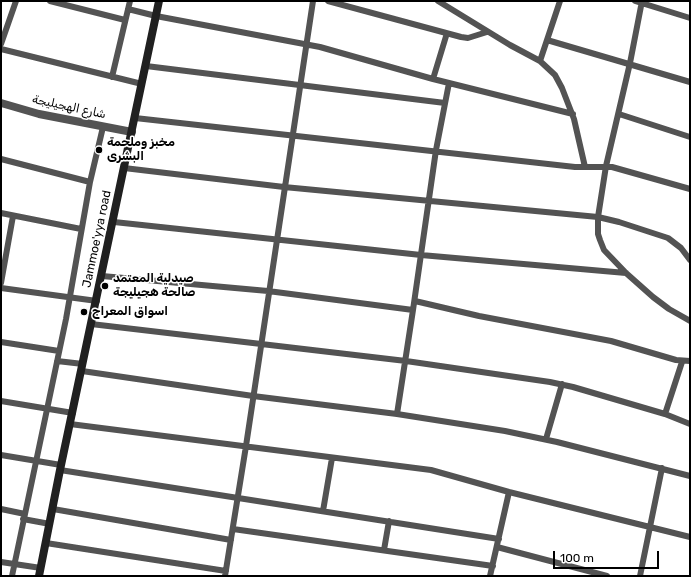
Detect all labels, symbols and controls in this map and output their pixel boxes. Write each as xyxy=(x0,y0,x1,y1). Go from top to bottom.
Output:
street label: شارع الهجيليجة xyxy=(31,92,107,122)
place label: مخبز وملحمة البشرى xyxy=(107,136,175,164)
marker: مخبز وملحمة البشرى xyxy=(94,145,104,155)
street label: Jammoe'yya road xyxy=(80,189,114,289)
place label: صيدلية المعتمد صالحة هجيليجة xyxy=(113,272,195,300)
marker: صيدلية المعتمد صالحة هجيليجة xyxy=(100,281,110,291)
place label: اسواق المعراج xyxy=(92,305,168,319)
marker: اسواق المعراج xyxy=(79,307,89,317)
scale bar xyxy=(555,543,661,569)
text: 100 m xyxy=(560,551,594,565)

